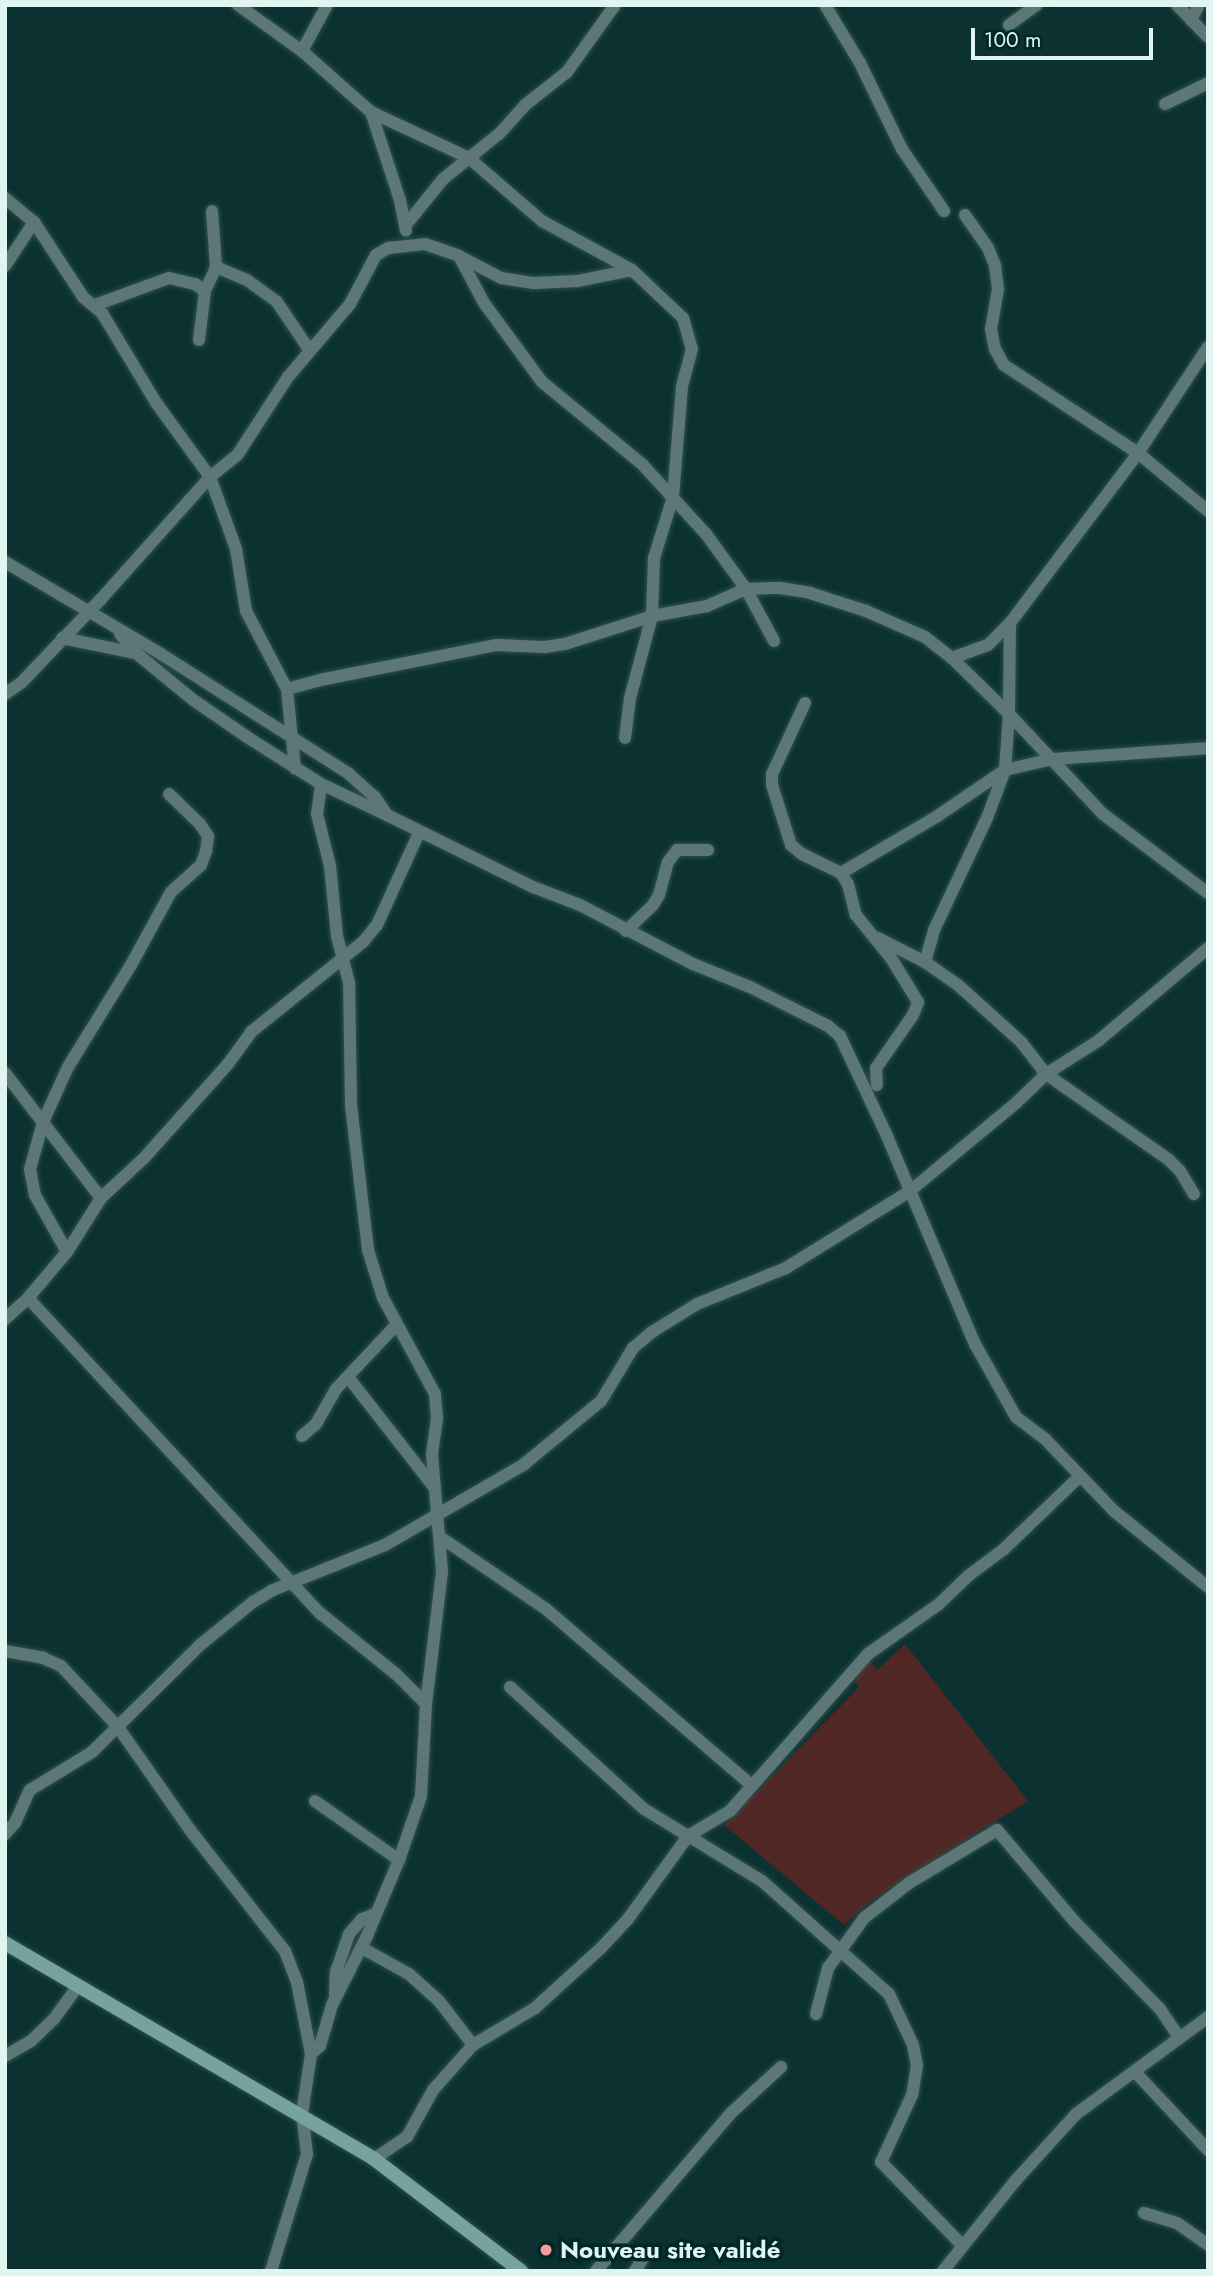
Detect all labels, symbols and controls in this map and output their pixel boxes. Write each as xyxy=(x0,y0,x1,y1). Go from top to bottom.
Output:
scale bar xyxy=(975,14,1157,58)
text: 100 m xyxy=(984,25,1041,55)
place label: Nouveau site validé xyxy=(560,2236,780,2264)
marker: Nouveau site validé xyxy=(538,2242,554,2258)

